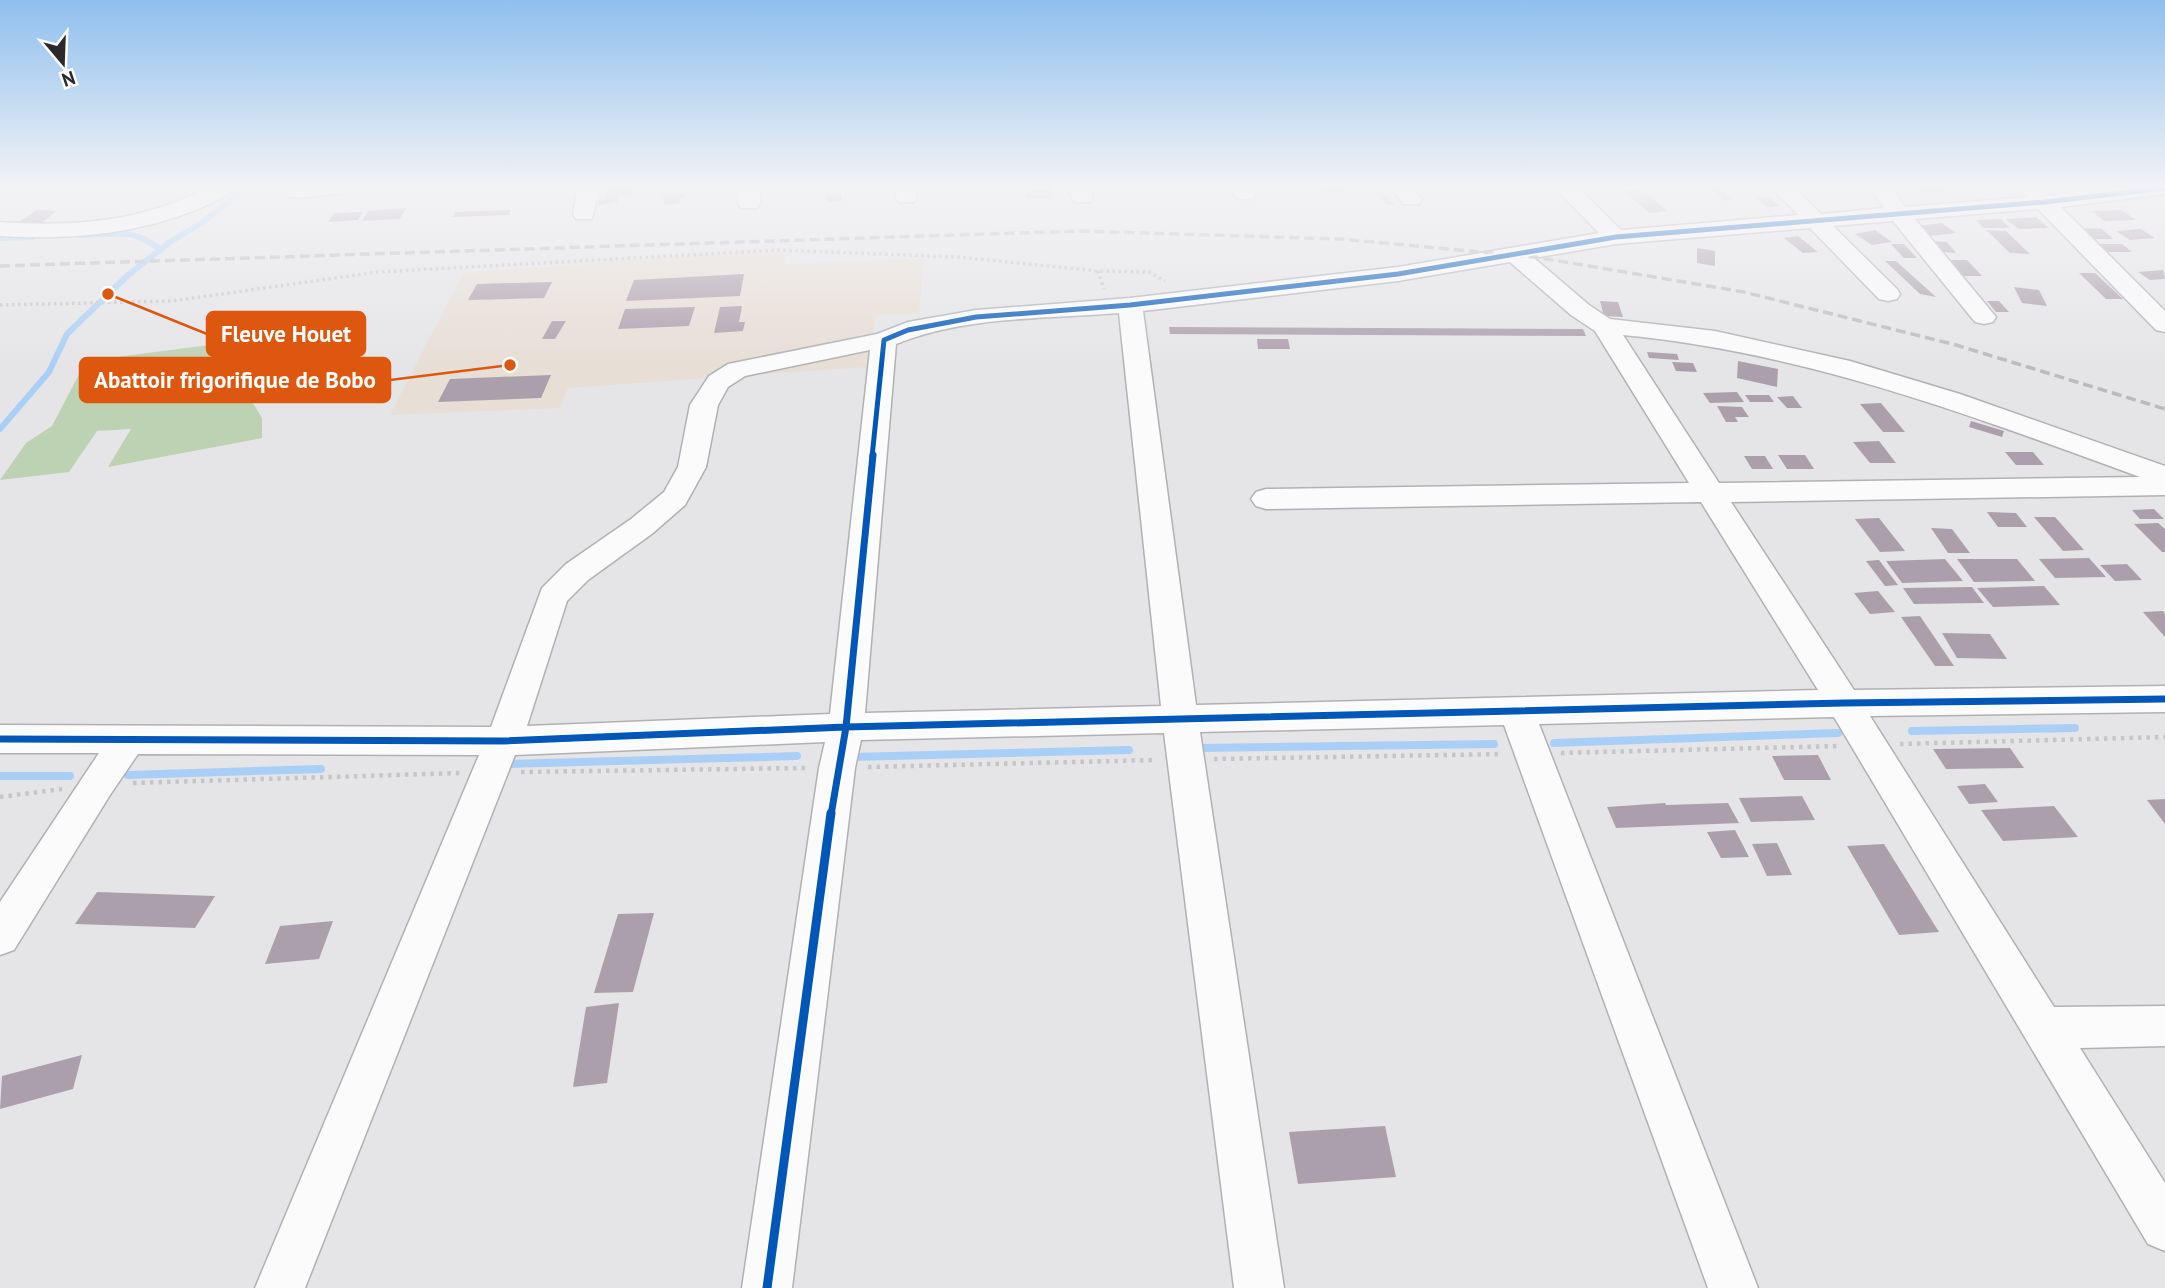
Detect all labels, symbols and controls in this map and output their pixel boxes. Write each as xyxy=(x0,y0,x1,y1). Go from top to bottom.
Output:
north arrow xyxy=(28,28,98,98)
text: N xyxy=(59,66,78,92)
callout: Fleuve Houet xyxy=(207,312,365,356)
text: Fleuve Houet xyxy=(221,319,351,348)
callout: Abattoir frigorifique de Bobo xyxy=(80,358,390,402)
text: Abattoir frigorifique de Bobo xyxy=(94,365,376,394)

